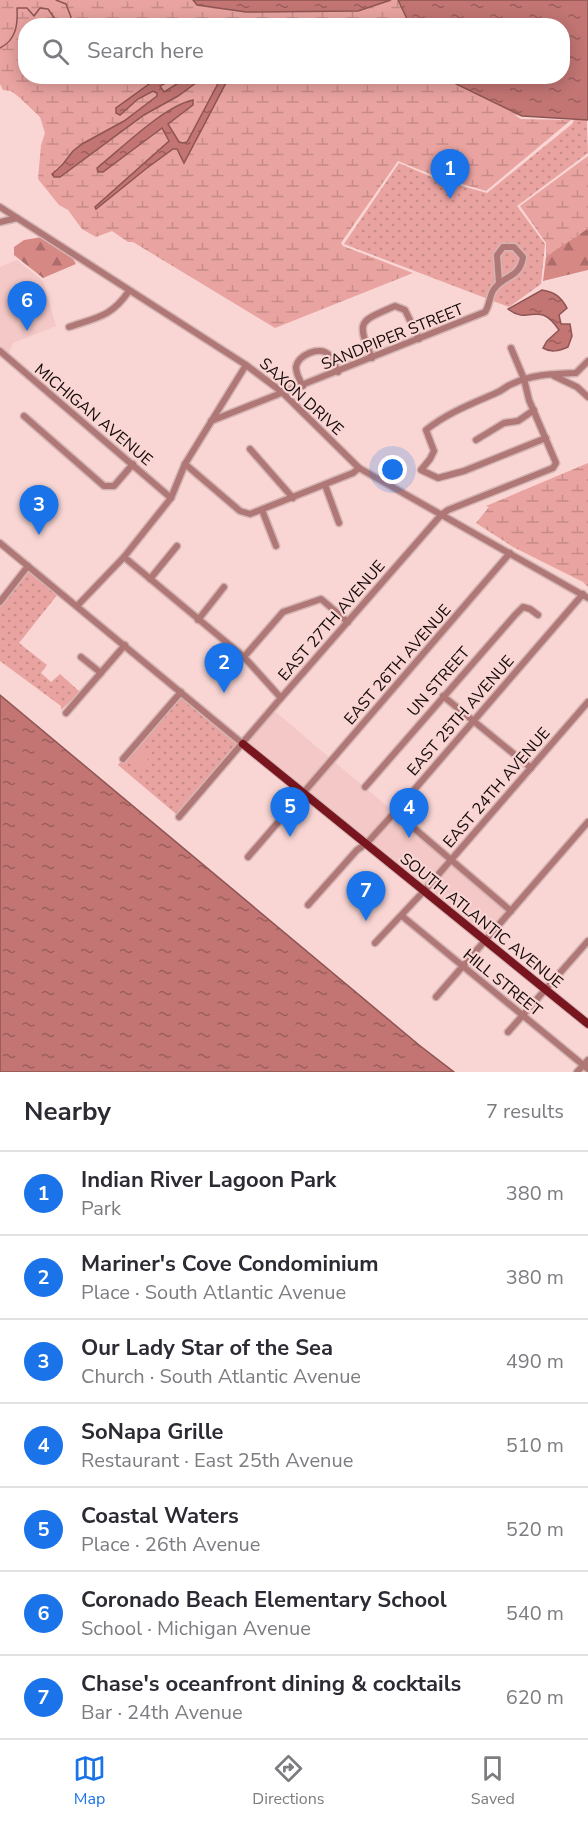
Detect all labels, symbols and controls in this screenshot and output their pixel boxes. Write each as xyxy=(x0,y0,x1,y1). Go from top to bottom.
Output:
search box xyxy=(18,18,570,84)
icon: search xyxy=(39,35,72,68)
text: Search here xyxy=(87,36,204,66)
pin: 1 xyxy=(430,150,470,199)
pin: 6 xyxy=(8,282,46,331)
street label: SANDPIPER STREET xyxy=(318,298,467,376)
street label: SAXON DRIVE xyxy=(254,353,348,441)
street label: MICHIGAN AVENUE xyxy=(30,359,157,471)
your location xyxy=(378,455,407,484)
pin: 3 xyxy=(20,486,58,535)
street label: EAST 27TH AVENUE xyxy=(273,556,390,686)
street label: EAST 26TH AVENUE xyxy=(339,600,456,730)
street label: UN STREET xyxy=(402,642,475,721)
pin: 2 xyxy=(204,644,244,693)
street label: EAST 25TH AVENUE xyxy=(402,651,519,781)
street label: EAST 24TH AVENUE xyxy=(438,723,555,853)
pin: 5 xyxy=(270,788,310,837)
pin: 4 xyxy=(390,788,428,838)
street label: SOUTH ATLANTIC AVENUE xyxy=(395,848,568,994)
pin: 7 xyxy=(346,872,386,921)
street label: HILL STREET xyxy=(458,944,547,1022)
text: Nearby xyxy=(24,1094,111,1129)
text: 7 results xyxy=(486,1098,564,1125)
text: Indian River Lagoon Park xyxy=(81,1165,336,1195)
text: 1 xyxy=(38,1180,50,1207)
text: 380 m xyxy=(506,1180,564,1207)
text: Park xyxy=(81,1195,121,1222)
text: Mariner's Cove Condominium xyxy=(81,1249,379,1279)
text: 2 xyxy=(38,1264,50,1291)
text: 380 m xyxy=(506,1264,564,1291)
text: Place · South Atlantic Avenue xyxy=(81,1279,346,1306)
text: Our Lady Star of the Sea xyxy=(81,1333,333,1363)
text: 3 xyxy=(38,1348,50,1375)
text: 490 m xyxy=(506,1348,564,1375)
text: Church · South Atlantic Avenue xyxy=(81,1363,361,1390)
text: SoNapa Grille xyxy=(81,1417,224,1447)
text: 4 xyxy=(38,1432,50,1459)
text: 510 m xyxy=(506,1432,564,1459)
text: Restaurant · East 25th Avenue xyxy=(81,1447,353,1474)
text: Coastal Waters xyxy=(81,1501,239,1531)
text: 5 xyxy=(38,1516,50,1543)
text: 520 m xyxy=(506,1516,564,1543)
text: Place · 26th Avenue xyxy=(81,1531,260,1558)
text: Coronado Beach Elementary School xyxy=(81,1585,447,1615)
text: 6 xyxy=(38,1600,50,1627)
text: 540 m xyxy=(506,1600,564,1627)
text: School · Michigan Avenue xyxy=(81,1615,311,1642)
text: Chase's oceanfront dining & cocktails xyxy=(81,1669,461,1699)
text: 7 xyxy=(38,1684,50,1711)
text: 620 m xyxy=(506,1684,564,1711)
text: Bar · 24th Avenue xyxy=(81,1699,243,1726)
tab: Map xyxy=(73,1752,106,1810)
tab: Directions xyxy=(252,1752,324,1810)
tab: Saved xyxy=(471,1752,515,1810)

